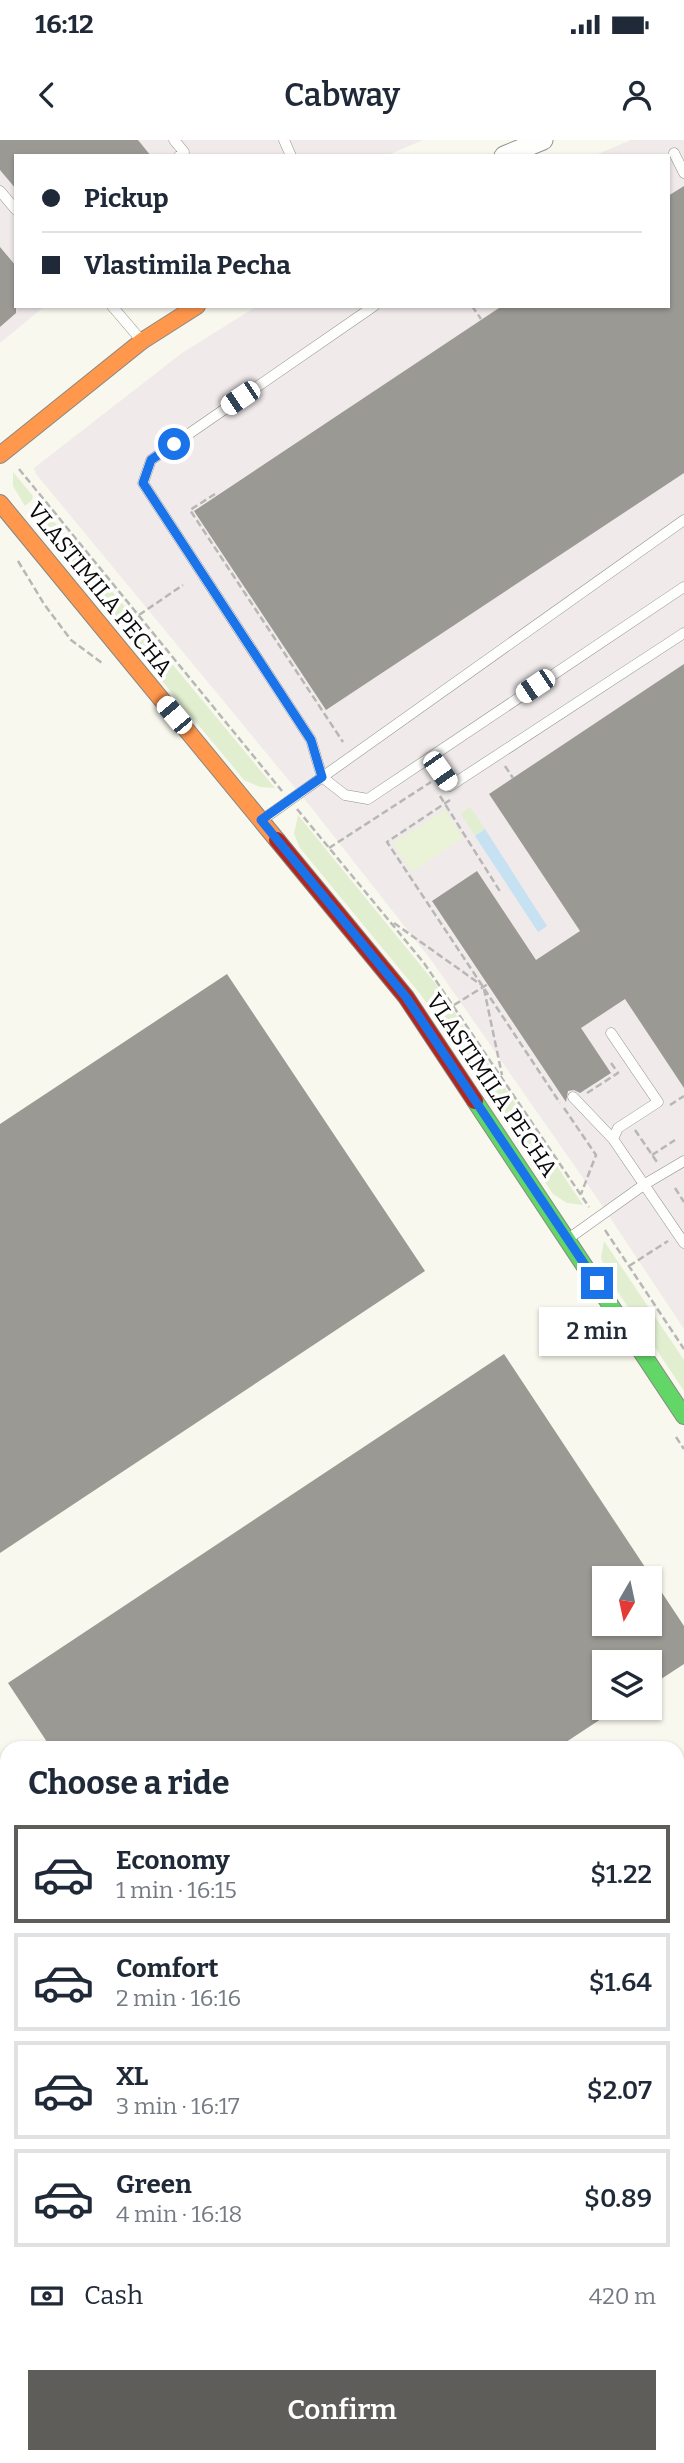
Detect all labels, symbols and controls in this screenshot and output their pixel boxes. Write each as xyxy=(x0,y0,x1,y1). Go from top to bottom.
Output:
text: 16:12 xyxy=(35,9,94,40)
icon: back xyxy=(28,76,66,114)
text: Cabway xyxy=(284,76,400,114)
icon: person xyxy=(618,76,656,114)
text: Pickup xyxy=(84,183,169,214)
text: Vlastimila Pecha xyxy=(84,250,291,281)
car xyxy=(217,378,264,418)
route start xyxy=(158,428,190,460)
street label: VLASTIMILA PECHA xyxy=(21,497,179,682)
car xyxy=(512,666,559,706)
car xyxy=(153,692,196,738)
car xyxy=(420,748,461,794)
street label: VLASTIMILA PECHA xyxy=(420,988,564,1183)
route end xyxy=(581,1267,613,1299)
callout: 2 min xyxy=(539,1308,655,1356)
text: 2 min xyxy=(567,1317,627,1345)
north arrow xyxy=(592,1566,662,1636)
map controls xyxy=(592,1566,662,1720)
button: layers xyxy=(592,1650,662,1720)
text: Choose a ride xyxy=(28,1764,229,1802)
icon: car xyxy=(32,1843,95,1906)
text: Economy xyxy=(116,1845,230,1876)
text: $1.22 xyxy=(590,1859,652,1890)
text: 1 min · 16:15 xyxy=(116,1876,237,1904)
icon: car xyxy=(32,1951,95,2014)
text: Comfort xyxy=(116,1953,219,1984)
text: $1.64 xyxy=(589,1967,652,1998)
text: 2 min · 16:16 xyxy=(116,1984,241,2012)
icon: car xyxy=(32,2059,95,2122)
text: XL xyxy=(116,2061,148,2092)
text: $2.07 xyxy=(587,2075,652,2106)
text: 3 min · 16:17 xyxy=(116,2092,239,2120)
icon: car xyxy=(32,2167,95,2230)
text: Green xyxy=(116,2169,192,2200)
text: $0.89 xyxy=(584,2183,652,2214)
text: 4 min · 16:18 xyxy=(116,2200,242,2228)
icon: cash xyxy=(28,2277,66,2315)
text: Cash xyxy=(84,2280,143,2311)
text: 420 m xyxy=(589,2282,656,2310)
button: Confirm xyxy=(28,2370,656,2450)

